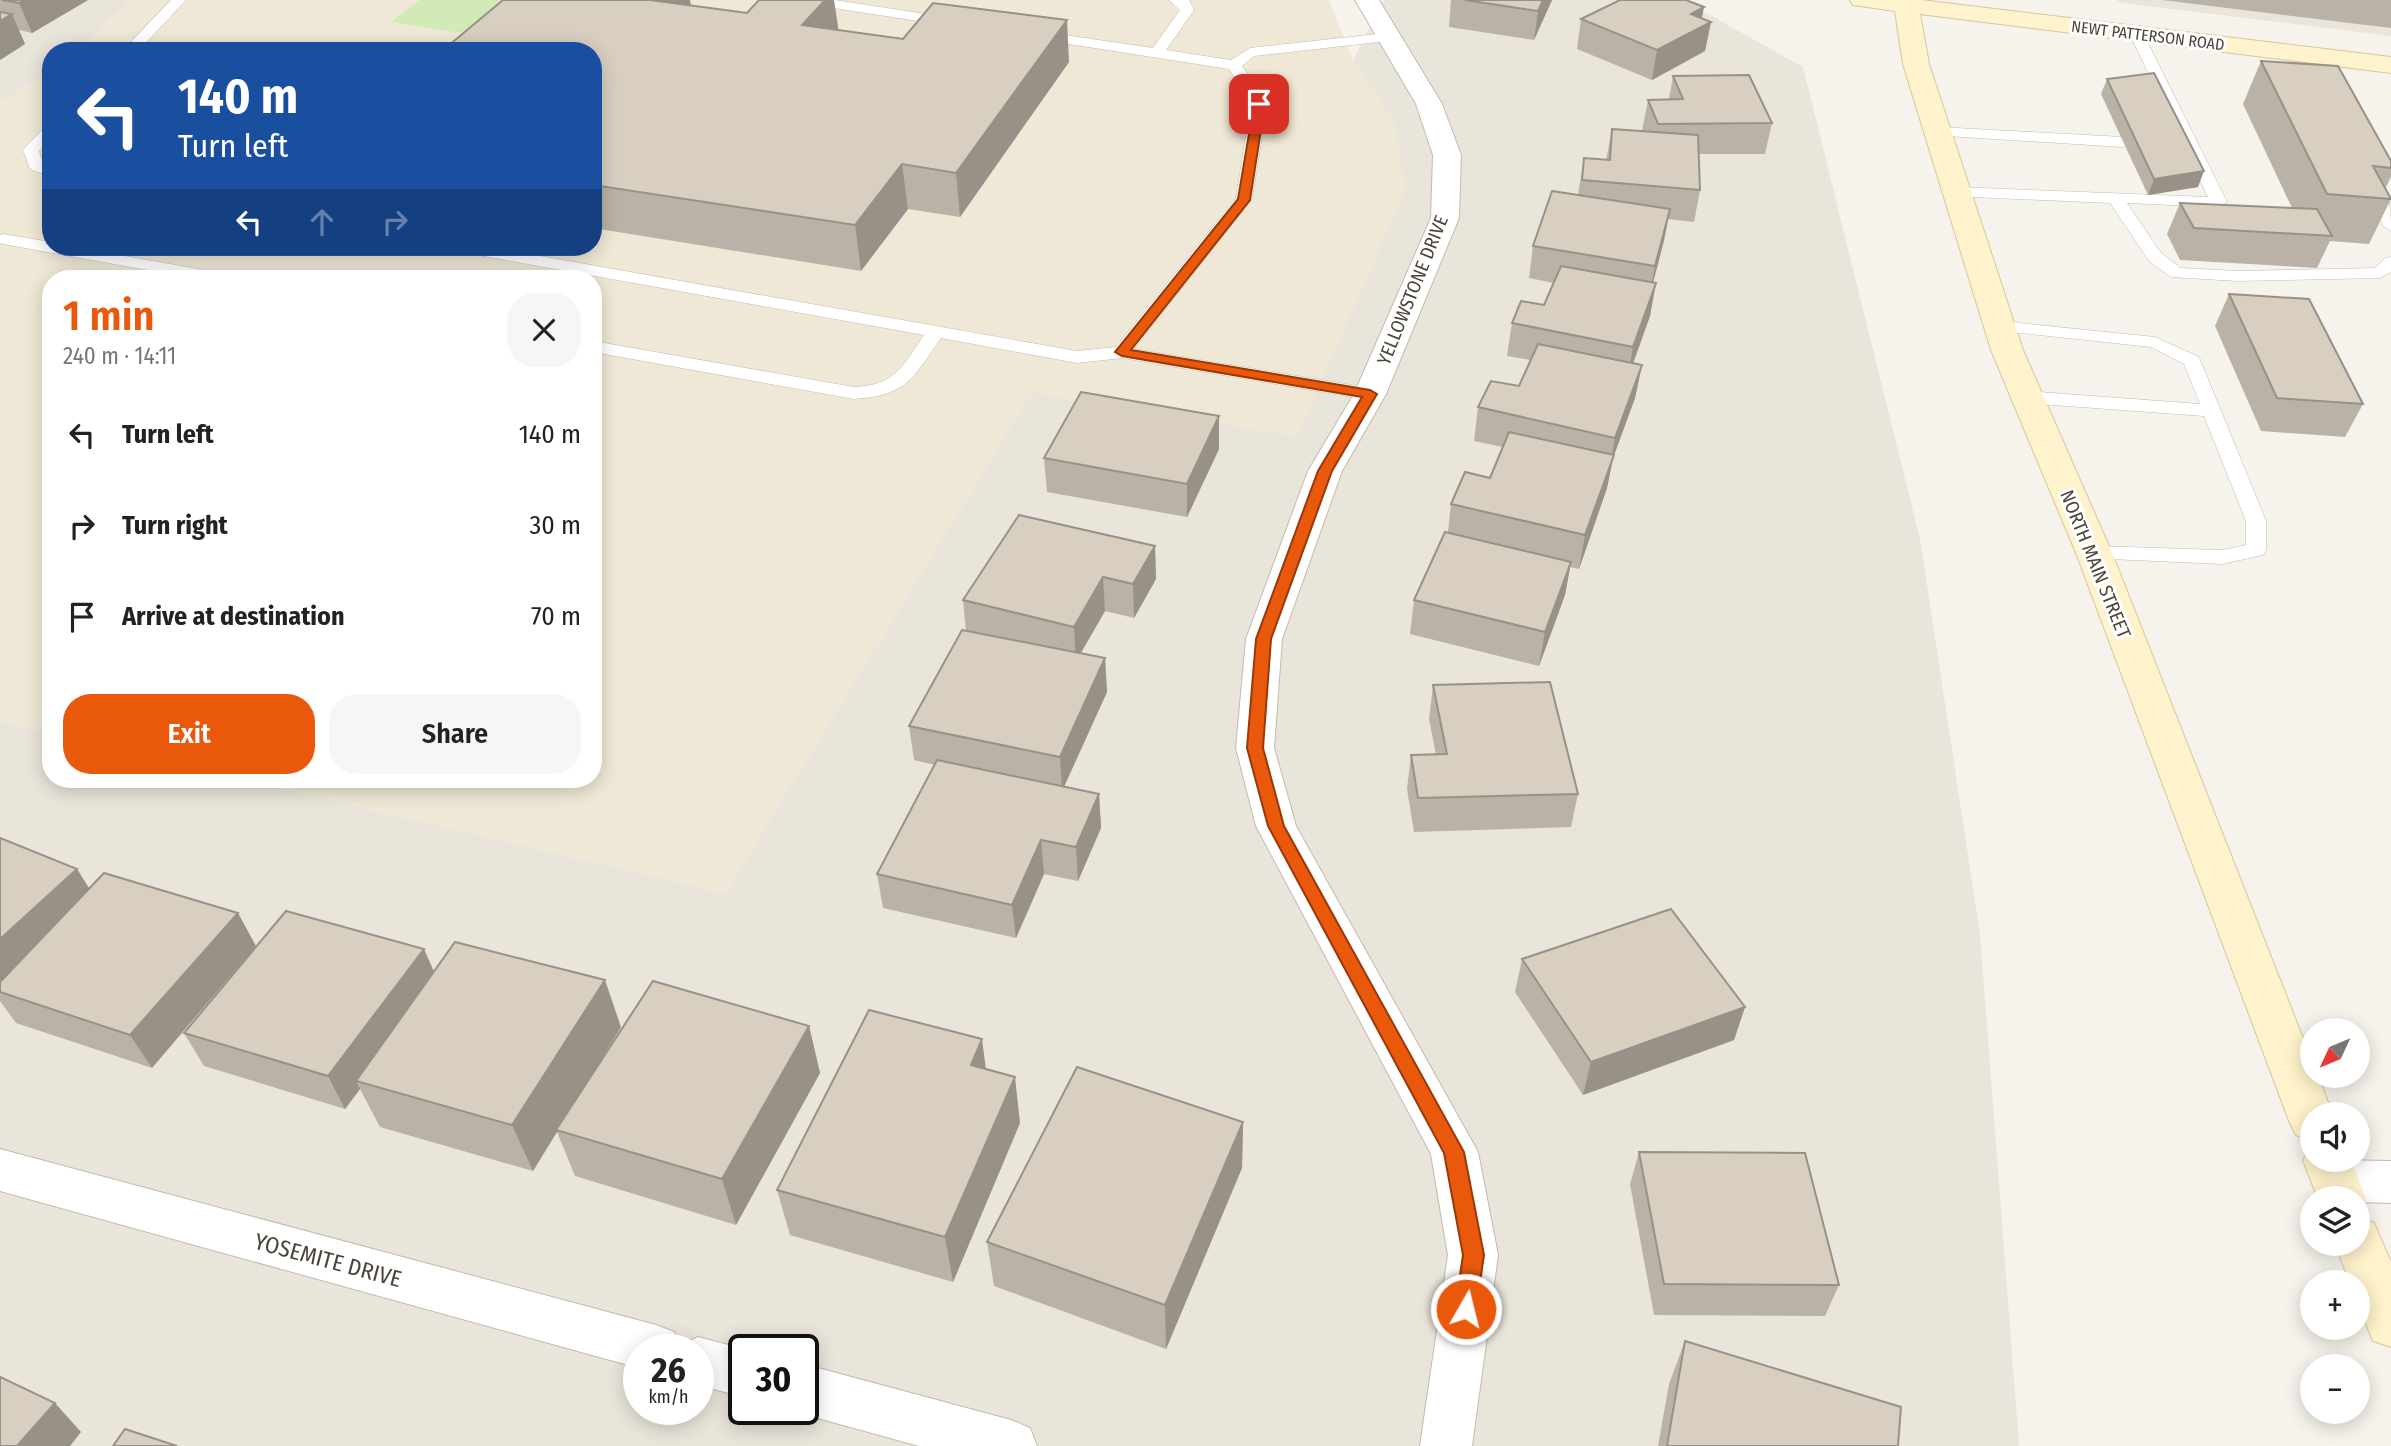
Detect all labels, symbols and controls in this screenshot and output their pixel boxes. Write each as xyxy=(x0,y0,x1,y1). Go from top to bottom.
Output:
street label: NEWT PATTERSON ROAD xyxy=(2070,17,2225,54)
text: 140 m xyxy=(178,67,298,126)
icon: left xyxy=(63,70,154,161)
pin xyxy=(1229,74,1289,134)
icon: arrive xyxy=(1240,85,1278,123)
text: Turn left xyxy=(178,127,288,165)
icon: left xyxy=(230,203,268,241)
icon: ahead xyxy=(303,203,341,241)
icon: right xyxy=(376,203,414,241)
street label: YELLOWSTONE DRIVE xyxy=(1372,212,1453,368)
text: 1 min xyxy=(63,291,154,341)
button: close xyxy=(507,293,581,367)
text: 240 m · 14:11 xyxy=(63,342,176,370)
icon: left xyxy=(63,416,101,454)
text: Turn left xyxy=(122,419,214,450)
text: 140 m xyxy=(519,419,581,450)
street label: NORTH MAIN STREET xyxy=(2055,487,2136,642)
icon: right xyxy=(63,507,101,545)
text: Turn right xyxy=(122,510,228,541)
text: 30 m xyxy=(530,510,581,541)
icon: arrive xyxy=(63,598,101,636)
text: Arrive at destination xyxy=(122,601,345,632)
text: 70 m xyxy=(531,601,581,632)
button: Exit xyxy=(63,694,315,774)
button: Share xyxy=(329,694,581,774)
north arrow xyxy=(2300,1018,2370,1088)
map controls xyxy=(2300,1018,2370,1424)
button: sound xyxy=(2300,1102,2370,1172)
button: layers xyxy=(2300,1186,2370,1256)
street label: YOSEMITE DRIVE xyxy=(251,1227,405,1293)
button: + xyxy=(2300,1270,2370,1340)
position arrow xyxy=(1429,1272,1503,1346)
speed limit sign: 30 xyxy=(728,1334,819,1425)
text: 26 xyxy=(651,1349,686,1391)
button: − xyxy=(2300,1354,2370,1424)
text: km/h xyxy=(648,1386,689,1408)

